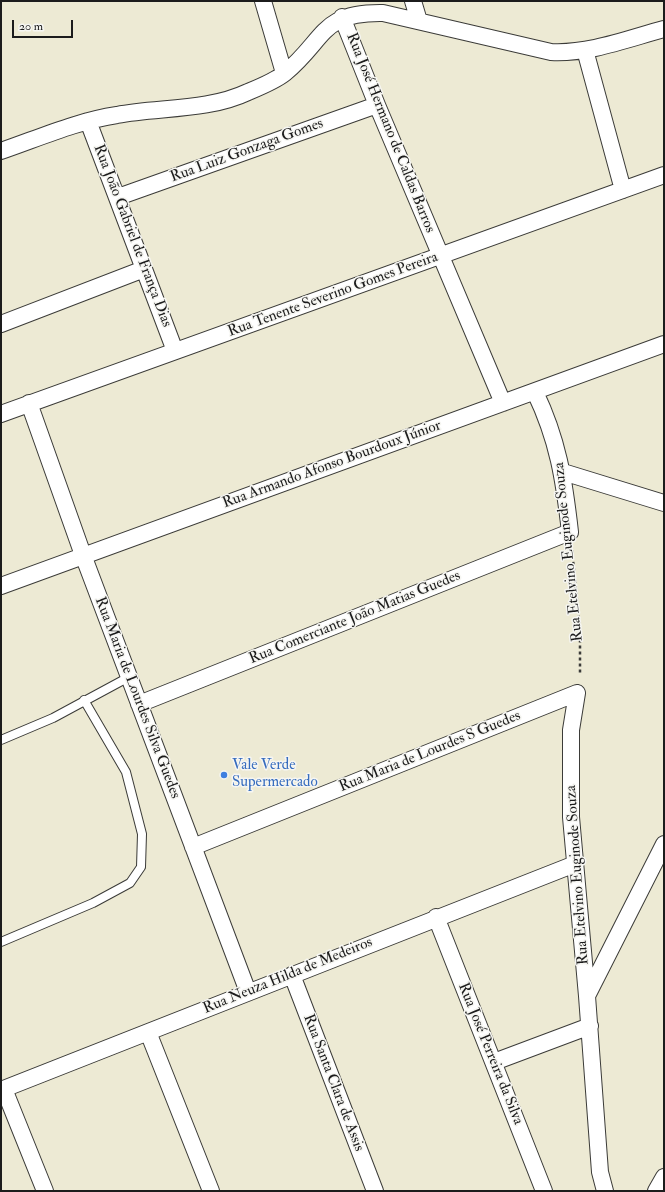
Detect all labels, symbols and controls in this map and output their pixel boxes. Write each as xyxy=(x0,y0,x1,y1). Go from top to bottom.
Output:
scale bar xyxy=(14,12,75,38)
text: 20 m xyxy=(19,19,43,34)
street label: Rua José Hermano de Caldas Barros xyxy=(342,30,438,236)
street label: Rua Luiz Gonzaga Gomes xyxy=(168,115,326,187)
street label: Rua João Gabriel de França Dias xyxy=(89,142,175,330)
street label: Rua Tenente Severino Gomes Pereira xyxy=(226,249,440,341)
street label: Rua Armando Afonso Bourdoux Júnior xyxy=(220,417,444,513)
street label: Rua Etelvino Euginode Souza xyxy=(551,461,587,643)
street label: Rua Comerciante João Matias Guedes xyxy=(247,567,463,669)
street label: Rua Maria de Lourdes Silva Guedes xyxy=(90,595,184,801)
street label: Rua Maria de Lourdes S Guedes xyxy=(337,707,523,797)
place label: Vale Verde Supermercado xyxy=(232,757,318,792)
marker: Vale Verde Supermercado xyxy=(219,770,229,780)
street label: Rua Etelvino Euginode Souza xyxy=(563,784,593,966)
street label: Rua Neuza Hilda de Medeiros xyxy=(201,934,375,1018)
street label: Rua José Perreira da Silva xyxy=(453,980,527,1128)
street label: Rua Santa Clara de Assis xyxy=(298,1012,368,1154)

